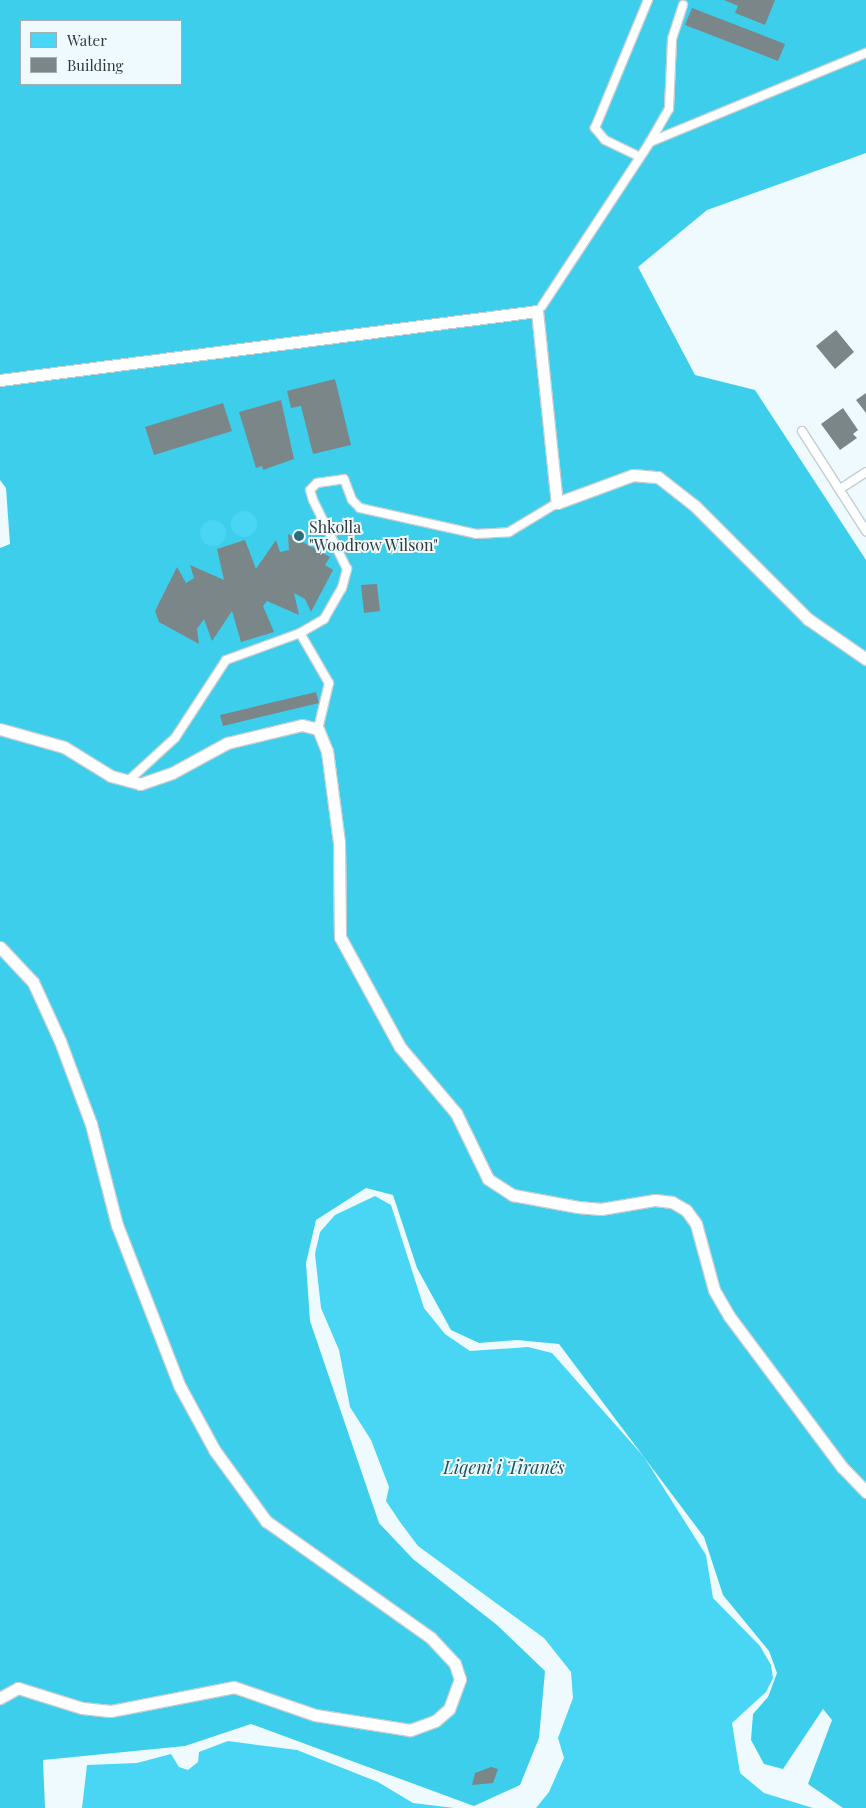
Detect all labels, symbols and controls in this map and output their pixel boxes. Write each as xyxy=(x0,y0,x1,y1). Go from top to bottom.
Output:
legend xyxy=(20,20,182,85)
text: Water xyxy=(67,30,107,50)
text: Building xyxy=(67,55,123,75)
place label: Shkolla "Woodrow Wilson" xyxy=(309,517,439,555)
marker: Shkolla "Woodrow Wilson" xyxy=(293,530,305,542)
water label: Liqeni i Tiranës xyxy=(443,1456,565,1478)

